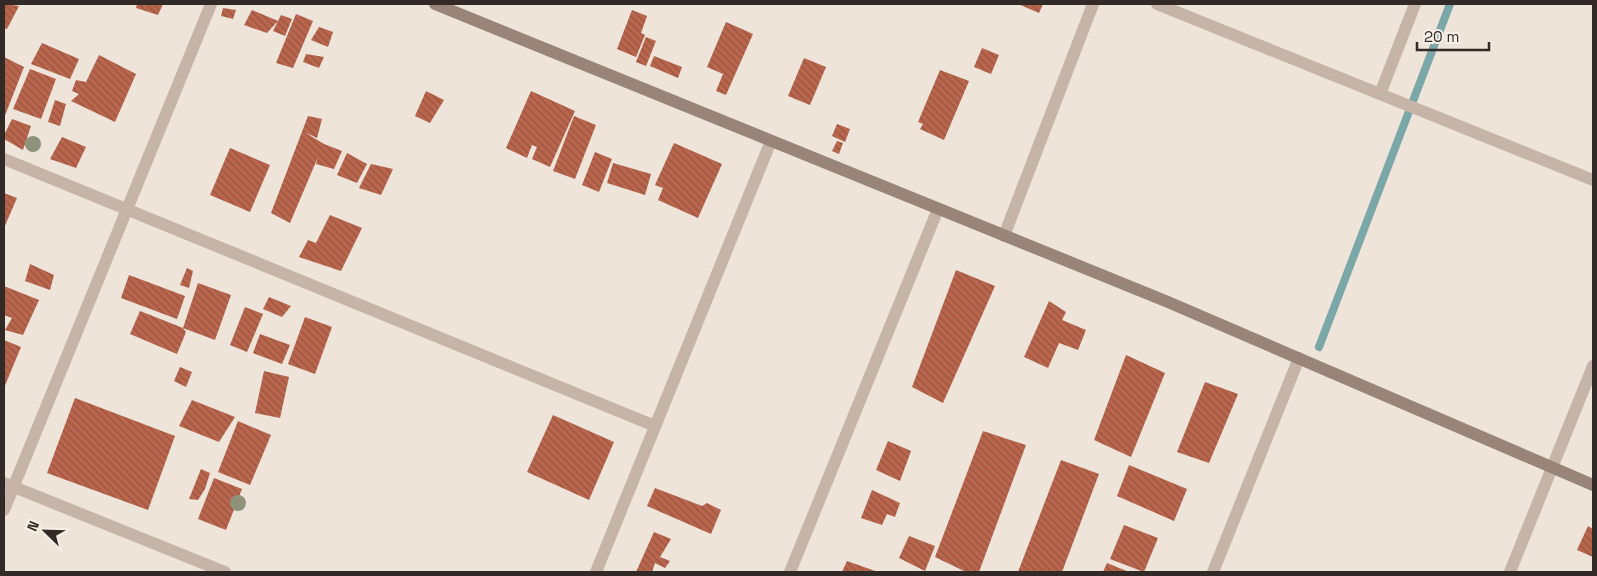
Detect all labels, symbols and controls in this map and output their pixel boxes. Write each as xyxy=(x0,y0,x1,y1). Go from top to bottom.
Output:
scale bar xyxy=(1417,20,1490,52)
text: 20 m xyxy=(1424,27,1459,46)
north arrow xyxy=(20,506,70,556)
text: N xyxy=(23,518,43,534)

